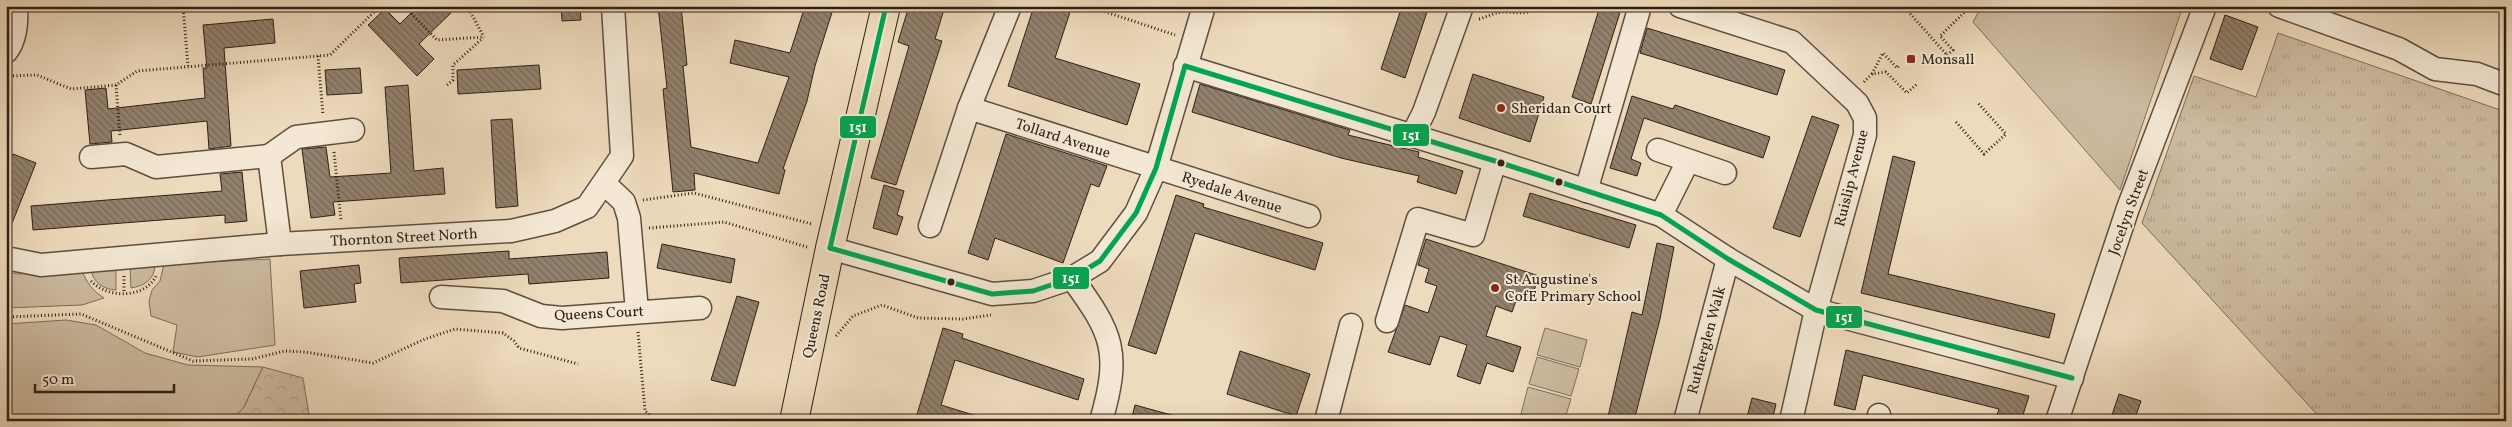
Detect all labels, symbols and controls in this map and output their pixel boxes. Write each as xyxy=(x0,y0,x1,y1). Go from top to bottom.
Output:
place label: Monsall xyxy=(1921,50,1974,71)
marker: Monsall xyxy=(1905,53,1917,65)
place label: Sheridan Court xyxy=(1511,99,1612,120)
marker: Sheridan Court xyxy=(1495,102,1507,114)
street label: Tollard Avenue xyxy=(1012,114,1113,165)
line badge: 151 xyxy=(839,115,877,139)
text: 151 xyxy=(849,119,867,138)
line badge: 151 xyxy=(1392,123,1430,147)
text: 151 xyxy=(1402,127,1420,146)
street label: Ruislip Avenue xyxy=(1830,128,1875,229)
unlabelled marker xyxy=(1496,158,1506,168)
street label: Jocelyn Street xyxy=(2104,166,2155,259)
street label: Ryedale Avenue xyxy=(1179,167,1284,220)
unlabelled marker xyxy=(1554,177,1564,187)
street label: Thornton Street North xyxy=(330,224,478,253)
line badge: 151 xyxy=(1052,266,1090,290)
text: 151 xyxy=(1062,270,1080,289)
place label: St Augustine's CofE Primary School xyxy=(1505,270,1641,308)
street label: Queens Road xyxy=(798,272,837,361)
unlabelled marker xyxy=(946,277,956,287)
marker: St Augustine's CofE Primary School xyxy=(1489,282,1501,294)
street label: Rutherglen Walk xyxy=(1683,284,1732,397)
street label: Queens Court xyxy=(554,302,644,327)
line badge: 151 xyxy=(1825,305,1863,329)
text: 151 xyxy=(1835,309,1853,328)
scale bar xyxy=(35,362,174,394)
text: 50 m xyxy=(42,370,74,391)

